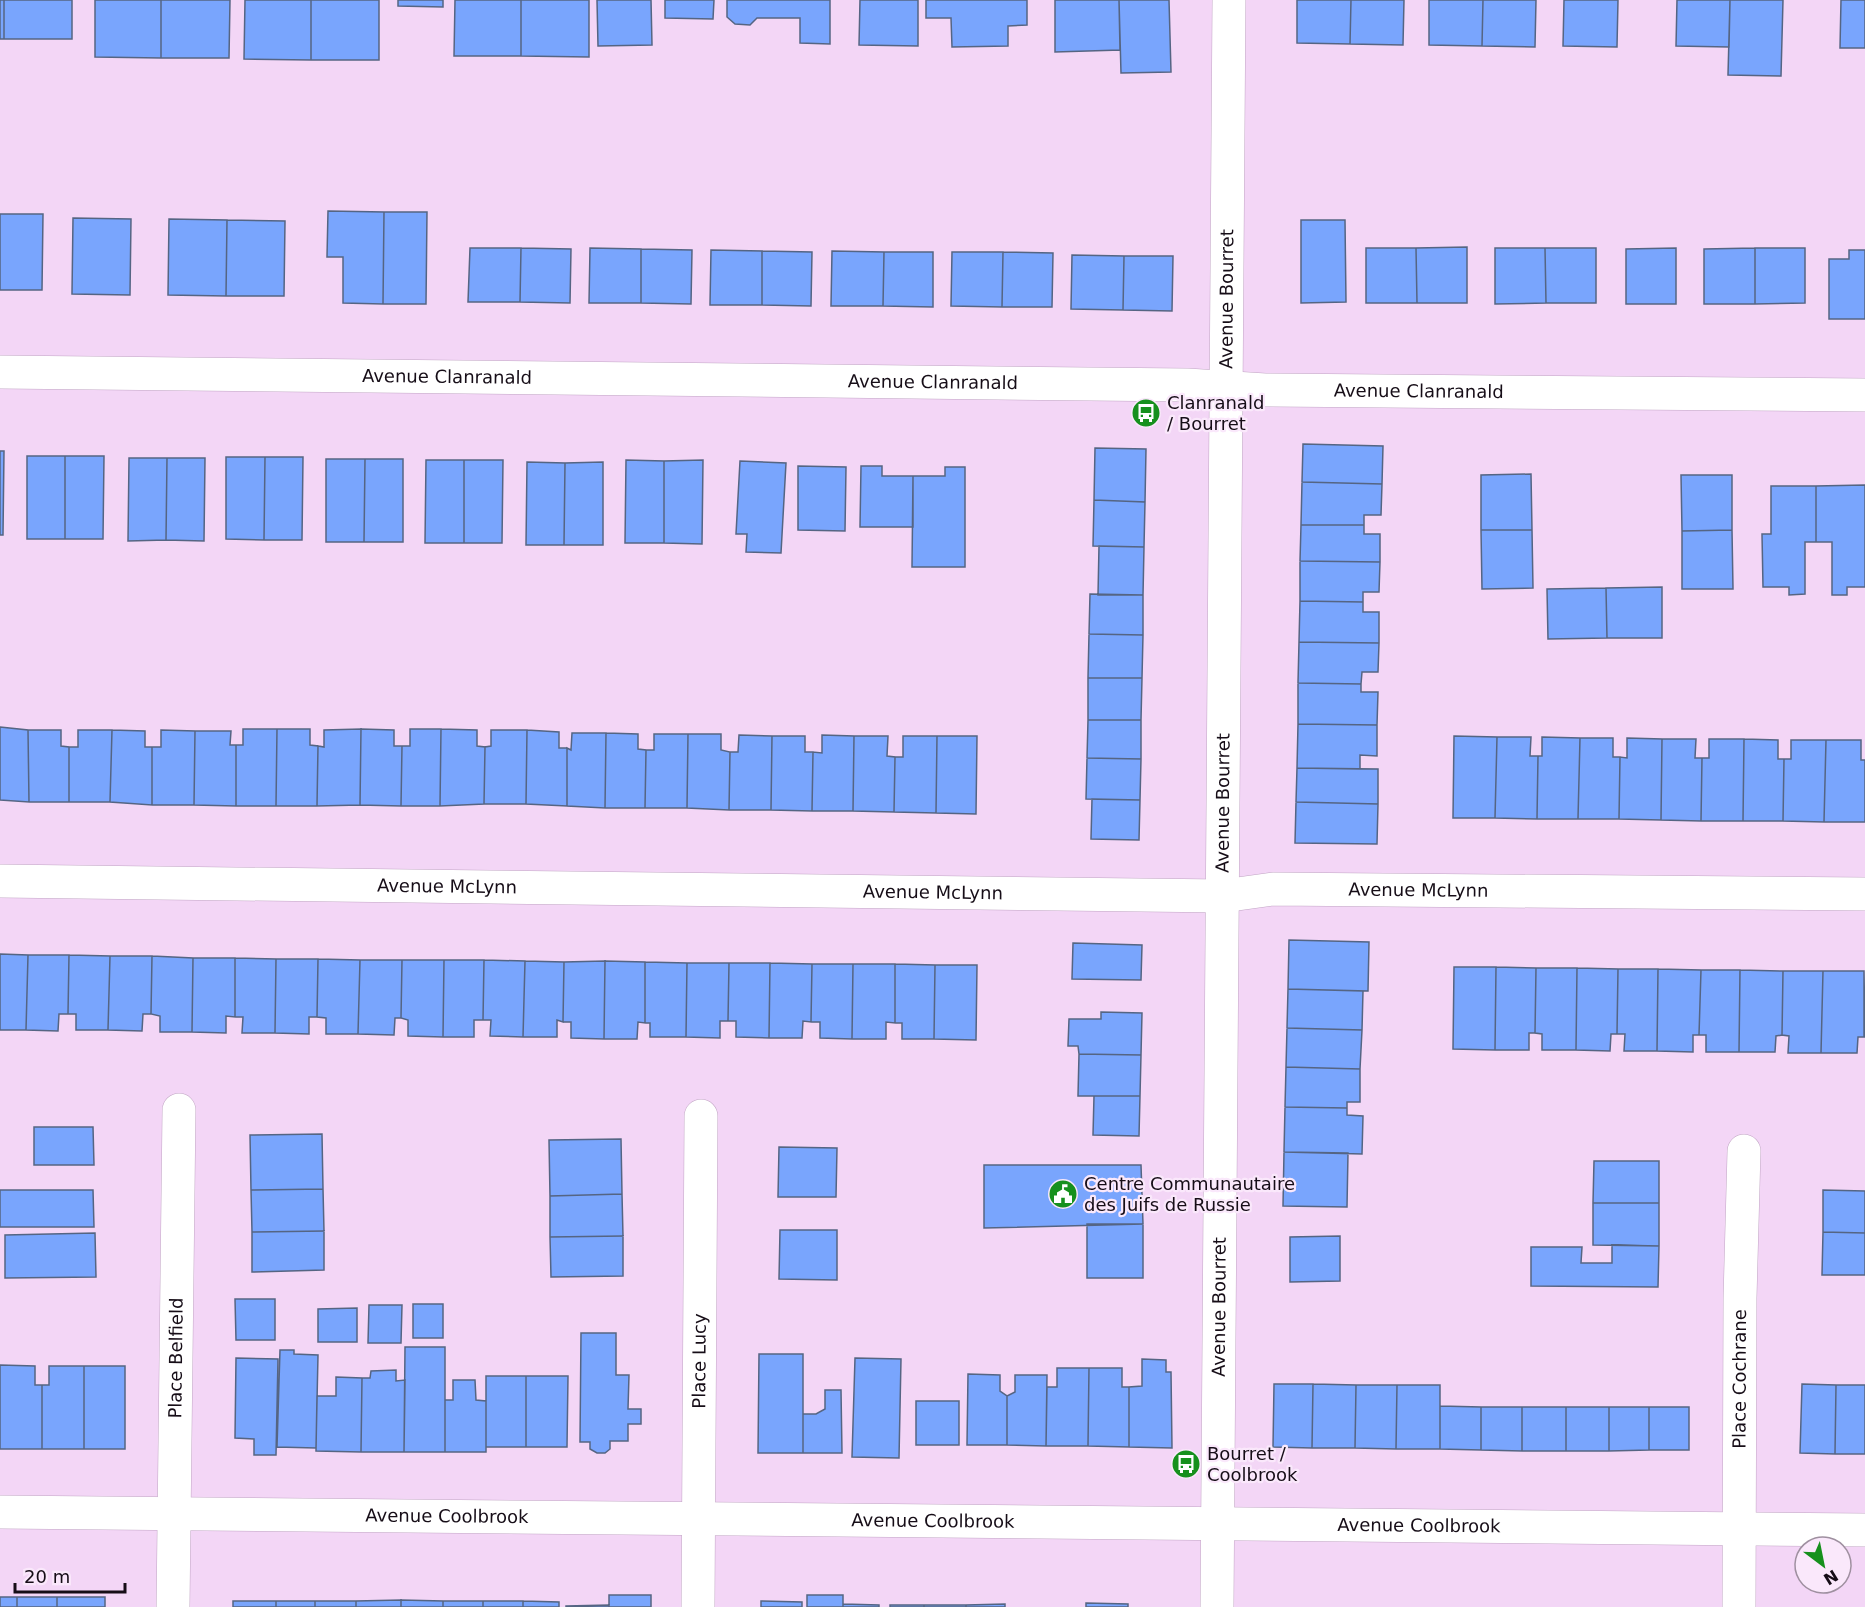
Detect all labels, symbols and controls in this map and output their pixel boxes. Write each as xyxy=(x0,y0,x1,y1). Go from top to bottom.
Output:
street label: Avenue Bourret xyxy=(1215,229,1237,369)
street label: Avenue Clanranald xyxy=(362,365,532,388)
street label: Avenue Clanranald xyxy=(848,370,1018,393)
street label: Avenue Clanranald xyxy=(1334,380,1504,402)
place label: Clanranald / Bourret xyxy=(1167,392,1264,434)
bus stop icon: Clanranald / Bourret xyxy=(1130,397,1162,429)
street label: Avenue Bourret xyxy=(1211,733,1234,873)
street label: Avenue McLynn xyxy=(377,875,517,897)
street label: Avenue McLynn xyxy=(1348,879,1488,901)
street label: Avenue McLynn xyxy=(863,881,1003,903)
place label: Centre Communautaire des Juifs de Russie xyxy=(1084,1173,1295,1215)
public building icon: Centre Communautaire des Juifs de Russie xyxy=(1047,1178,1079,1210)
street label: Avenue Bourret xyxy=(1208,1237,1230,1377)
street label: Place Belfield xyxy=(164,1297,187,1419)
street label: Place Cochrane xyxy=(1729,1309,1750,1449)
street label: Place Lucy xyxy=(688,1313,710,1409)
place label: Bourret / Coolbrook xyxy=(1207,1443,1298,1485)
bus stop icon: Bourret / Coolbrook xyxy=(1170,1448,1202,1480)
street label: Avenue Coolbrook xyxy=(365,1505,529,1527)
street label: Avenue Coolbrook xyxy=(851,1509,1015,1532)
street label: Avenue Coolbrook xyxy=(1337,1514,1501,1536)
north arrow xyxy=(1793,1535,1853,1595)
scale bar xyxy=(15,1556,124,1594)
text: 20 m xyxy=(24,1566,70,1587)
text: N xyxy=(1820,1566,1841,1589)

